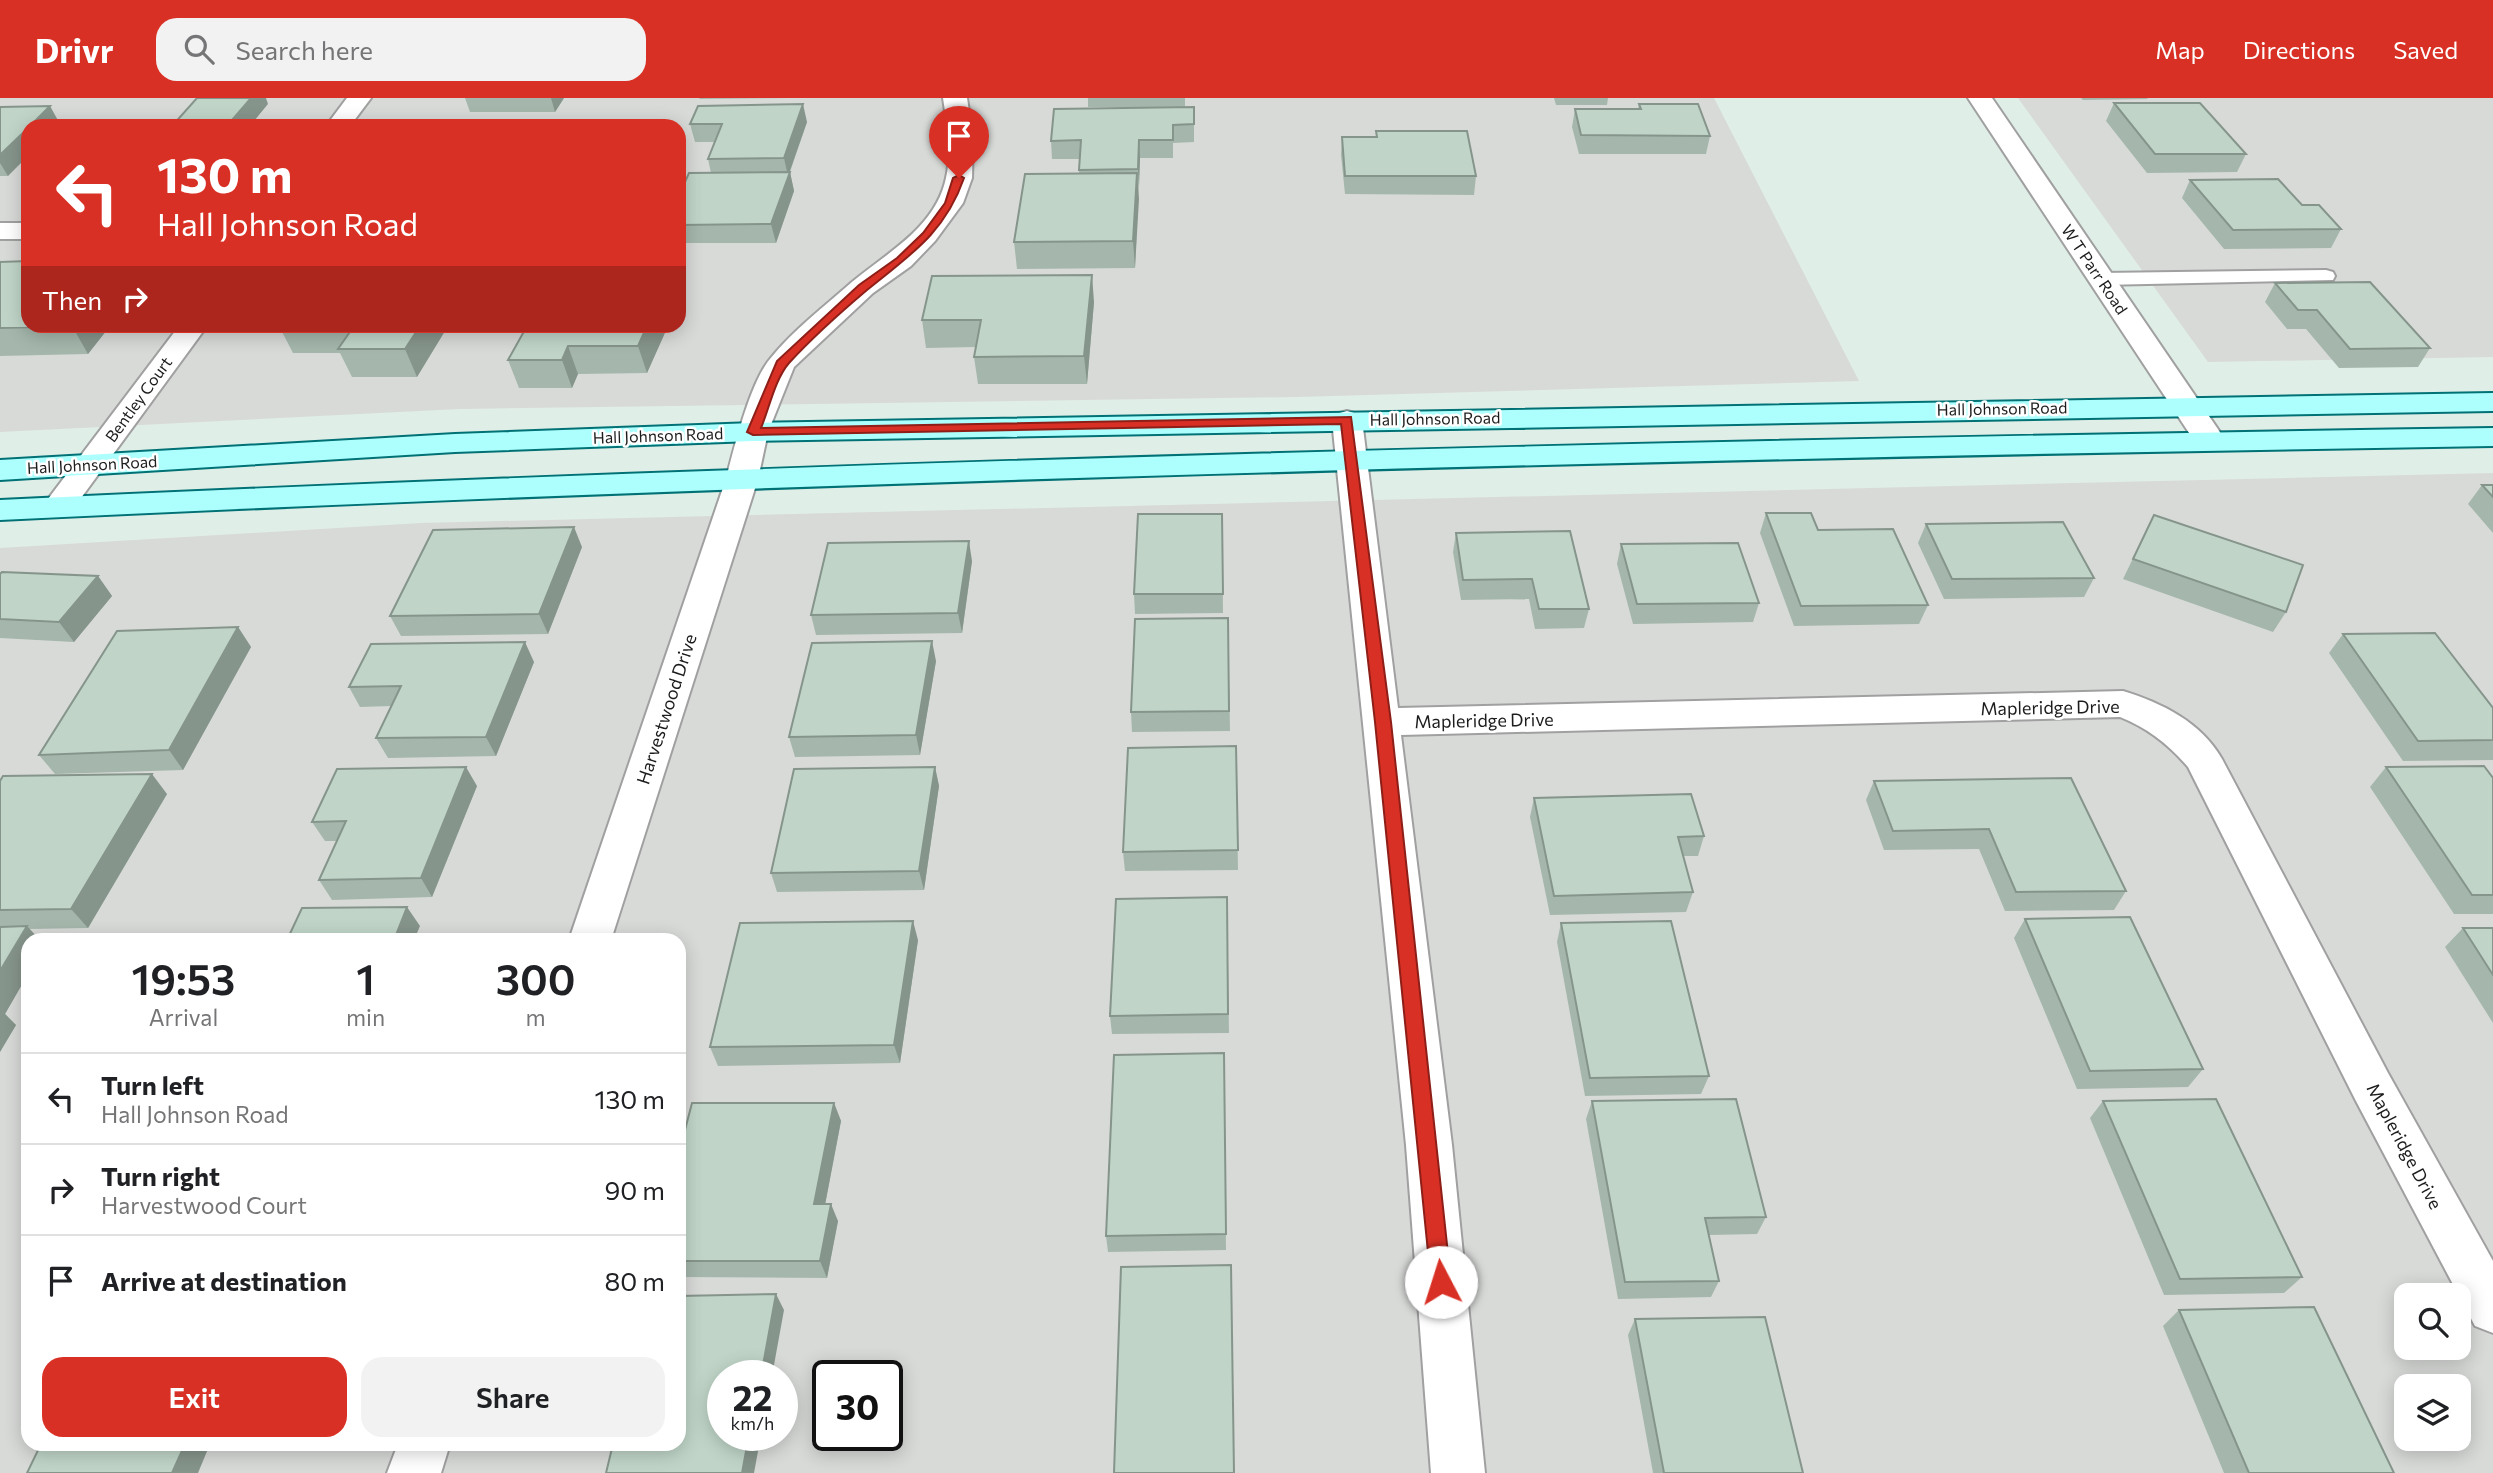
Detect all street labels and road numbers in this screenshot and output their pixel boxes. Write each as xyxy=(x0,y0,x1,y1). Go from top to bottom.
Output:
street label: W T Parr Road xyxy=(2058,220,2132,318)
street label: Bentley Court xyxy=(101,352,175,445)
street label: Hall Johnson Road xyxy=(1937,397,2067,419)
street label: Hall Johnson Road xyxy=(1370,407,1500,429)
street label: Hall Johnson Road xyxy=(592,423,724,447)
street label: Hall Johnson Road xyxy=(26,451,158,477)
street label: Harvestwood Drive xyxy=(631,631,701,787)
street label: Mapleridge Drive xyxy=(1980,695,2120,719)
street label: Mapleridge Drive xyxy=(1414,708,1554,732)
street label: Mapleridge Drive xyxy=(2363,1079,2447,1213)

